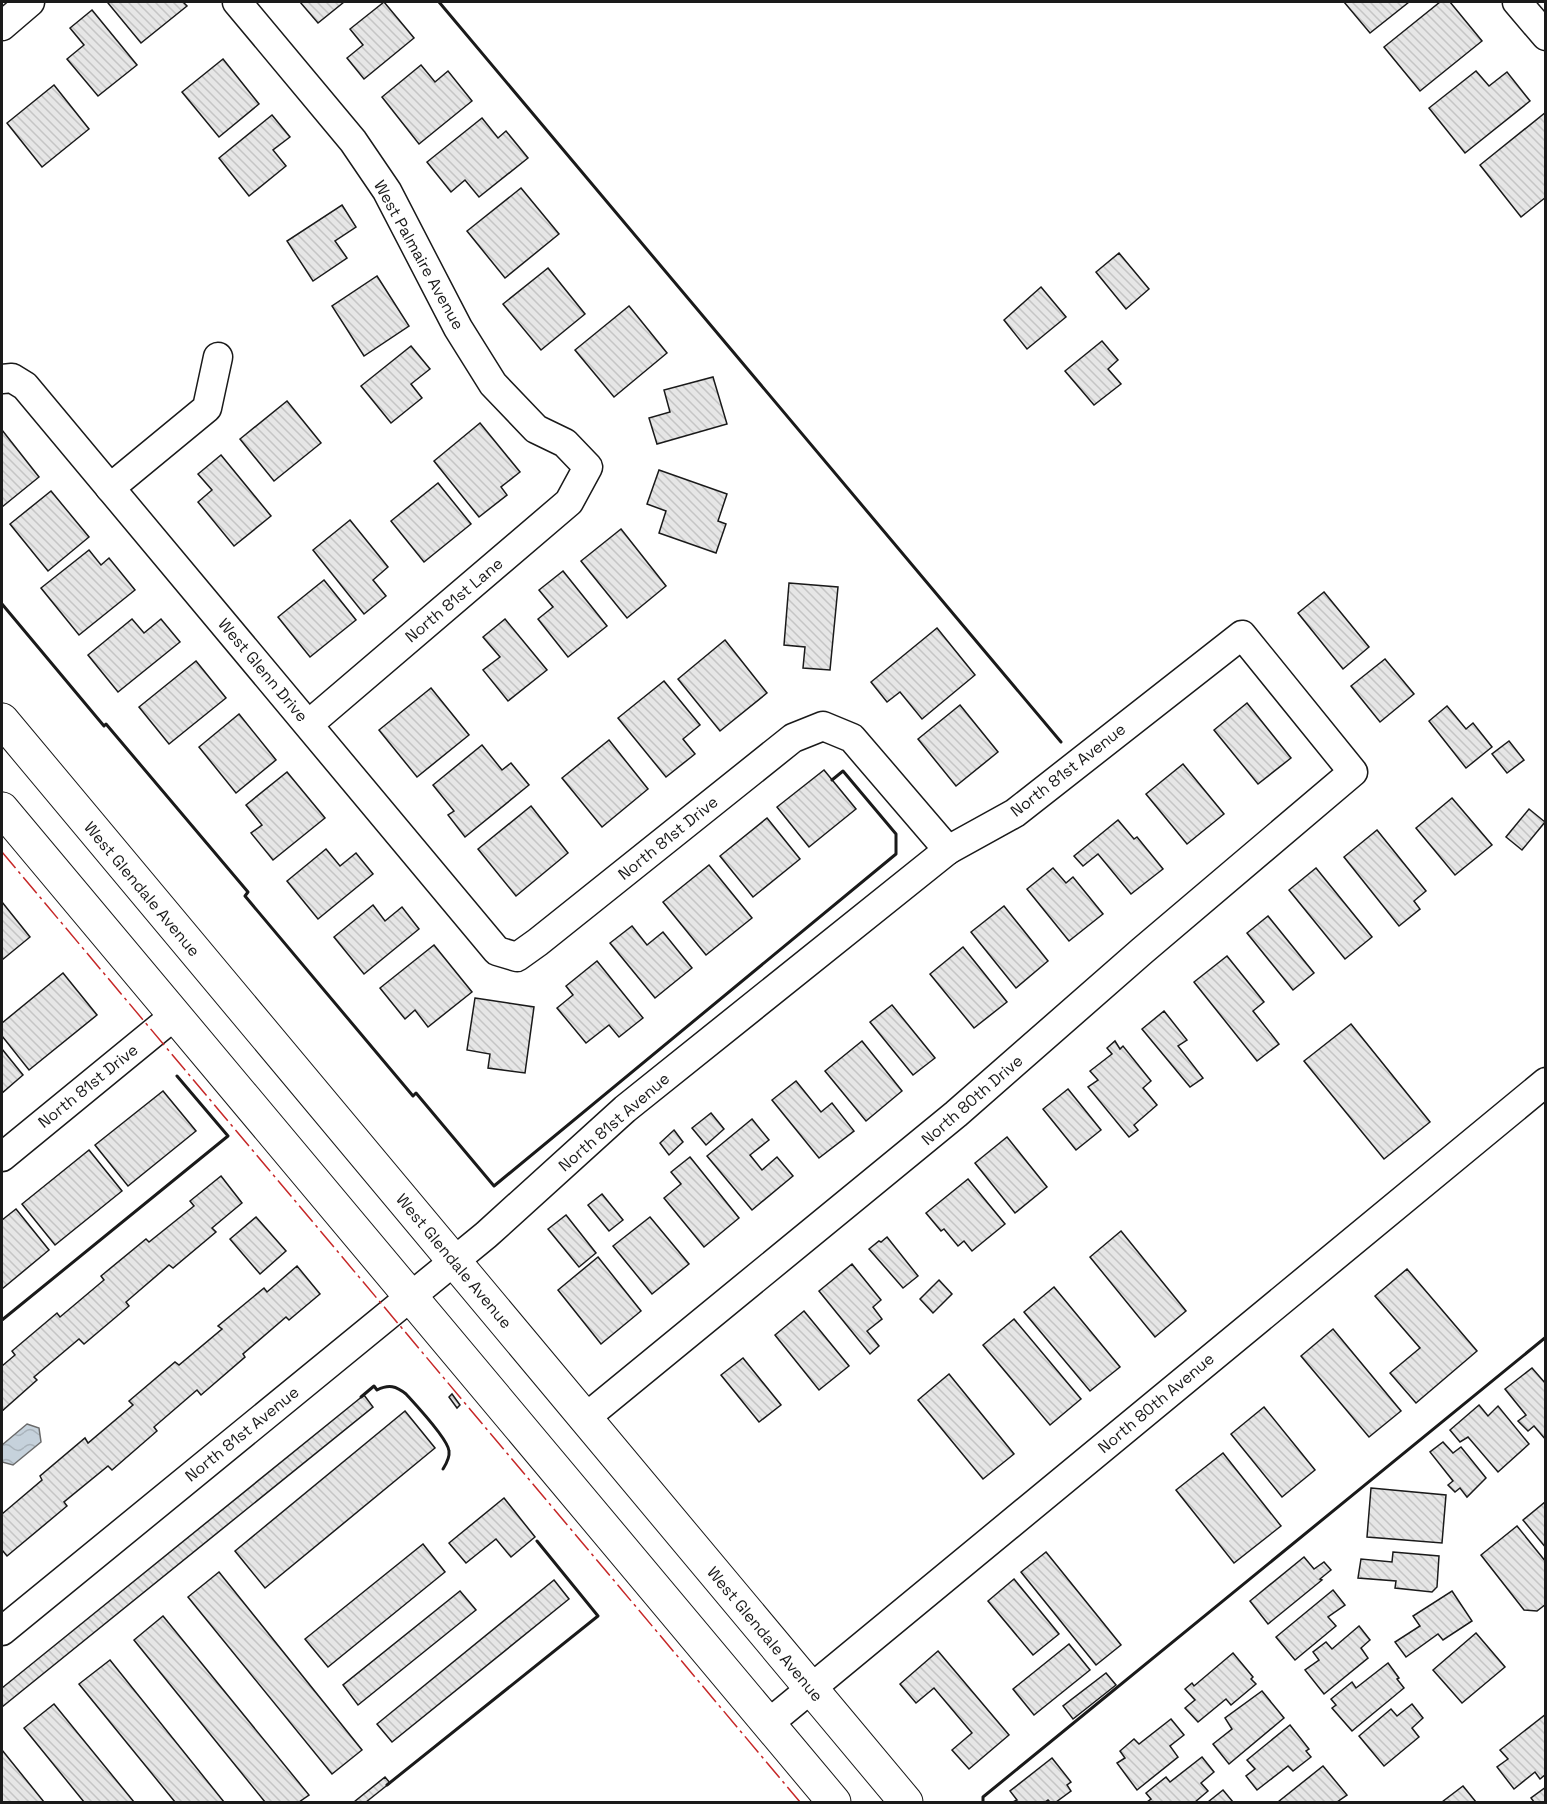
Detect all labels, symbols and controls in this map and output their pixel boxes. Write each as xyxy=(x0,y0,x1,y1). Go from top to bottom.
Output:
street label: West Palmaire Avenue xyxy=(369,176,469,334)
street label: North 81st Lane xyxy=(401,553,507,647)
street label: West Glenn Drive xyxy=(214,614,312,726)
street label: North 81st Avenue xyxy=(1006,718,1130,822)
street label: North 81st Drive xyxy=(614,791,722,885)
street label: West Glendale Avenue xyxy=(79,817,205,961)
street label: North 81st Drive xyxy=(34,1039,142,1133)
street label: North 80th Drive xyxy=(917,1050,1027,1150)
street label: North 81st Avenue xyxy=(554,1068,674,1176)
street label: West Glendale Avenue xyxy=(391,1189,517,1333)
street label: North 80th Avenue xyxy=(1093,1348,1219,1458)
street label: North 81st Avenue xyxy=(181,1382,303,1486)
street label: West Glendale Avenue xyxy=(702,1562,828,1706)

